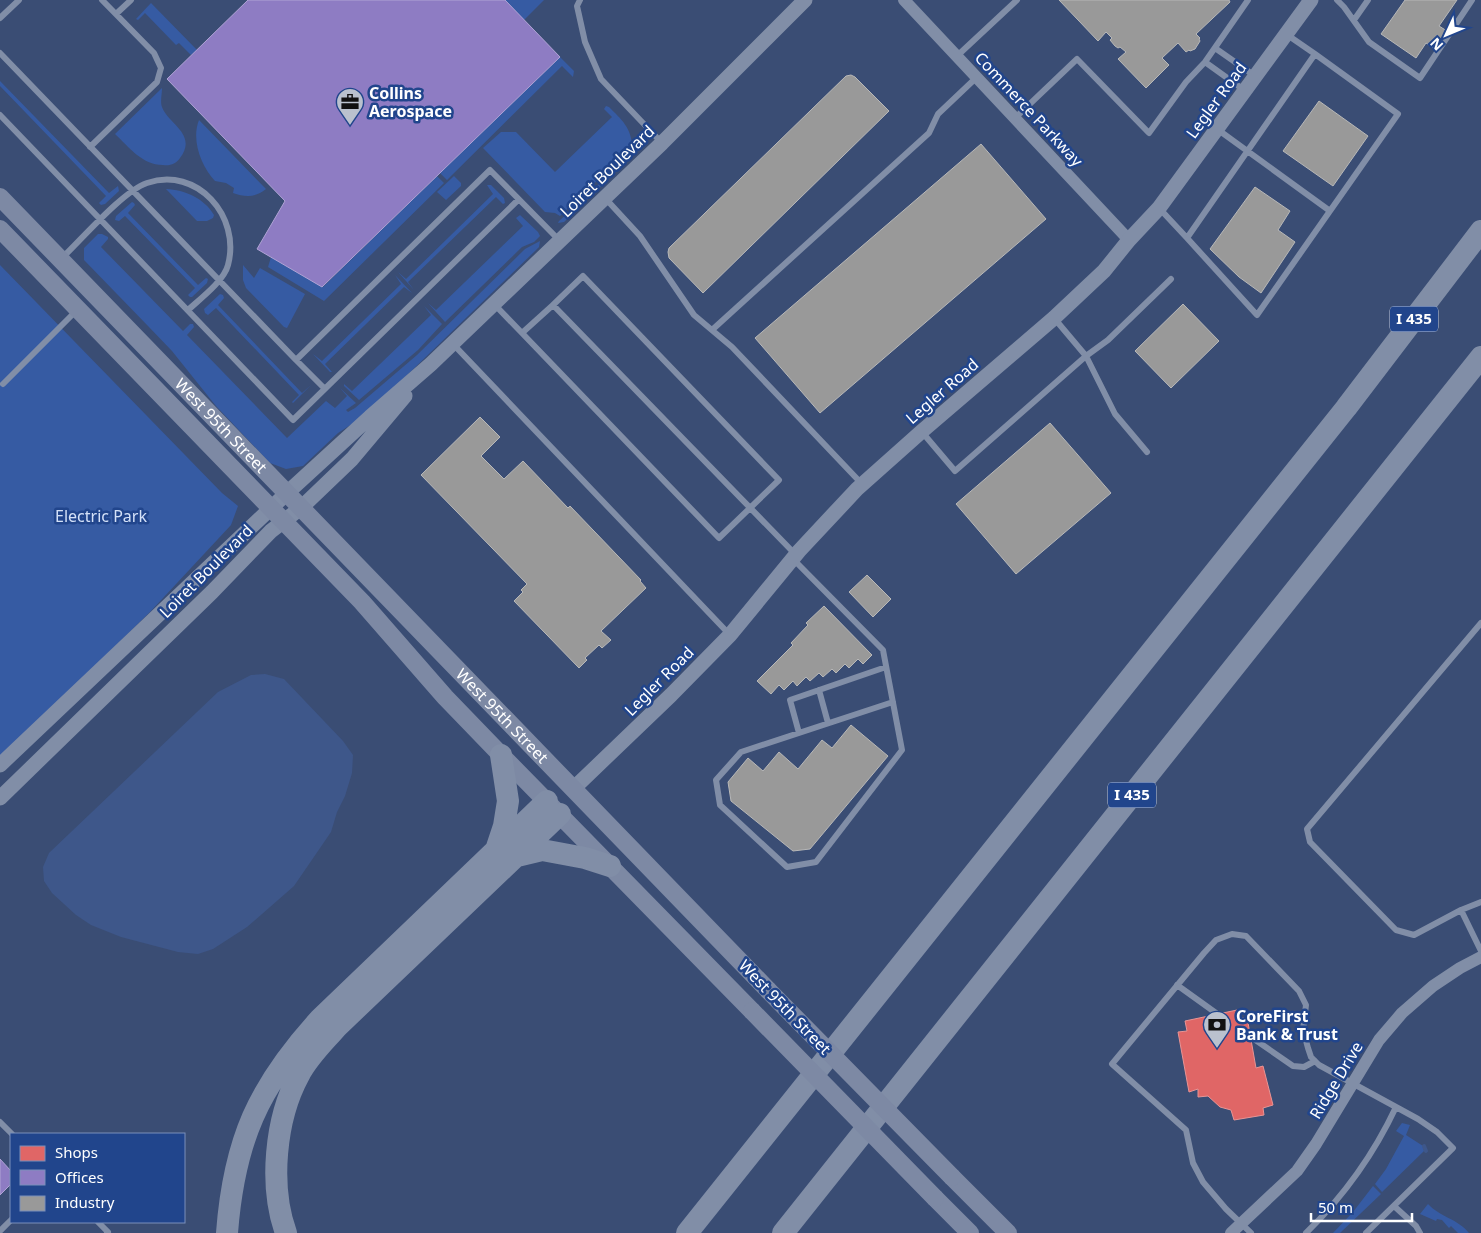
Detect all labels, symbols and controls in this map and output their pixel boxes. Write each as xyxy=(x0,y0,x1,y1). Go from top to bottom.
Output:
north arrow xyxy=(1421,10,1471,60)
text: N xyxy=(1425,34,1447,55)
street label: Commerce Parkway xyxy=(970,47,1089,172)
street label: Legler Road xyxy=(1181,57,1251,143)
place label: Collins Aerospace xyxy=(369,82,452,122)
office icon: Collins Aerospace xyxy=(335,87,365,126)
street label: Loiret Boulevard xyxy=(555,120,659,222)
road number: I 435 xyxy=(1390,306,1438,332)
street label: Legler Road xyxy=(901,353,983,429)
street label: West 95th Street xyxy=(170,373,272,478)
park label: Electric Park xyxy=(55,505,147,527)
street label: Loiret Boulevard xyxy=(155,520,257,622)
street label: Legler Road xyxy=(620,642,698,720)
street label: West 95th Street xyxy=(451,663,554,768)
road number: I 435 xyxy=(1108,782,1156,808)
street label: West 95th Street xyxy=(734,955,836,1059)
place label: CoreFirst Bank & Trust xyxy=(1236,1005,1338,1045)
bank icon: CoreFirst Bank & Trust xyxy=(1202,1010,1232,1049)
street label: Ridge Drive xyxy=(1304,1037,1368,1123)
legend xyxy=(10,1133,185,1223)
text: Shops xyxy=(55,1142,98,1162)
text: Offices xyxy=(55,1167,104,1187)
scale bar xyxy=(1311,1190,1412,1222)
text: Industry xyxy=(55,1192,115,1212)
text: 50 m xyxy=(1318,1197,1353,1217)

